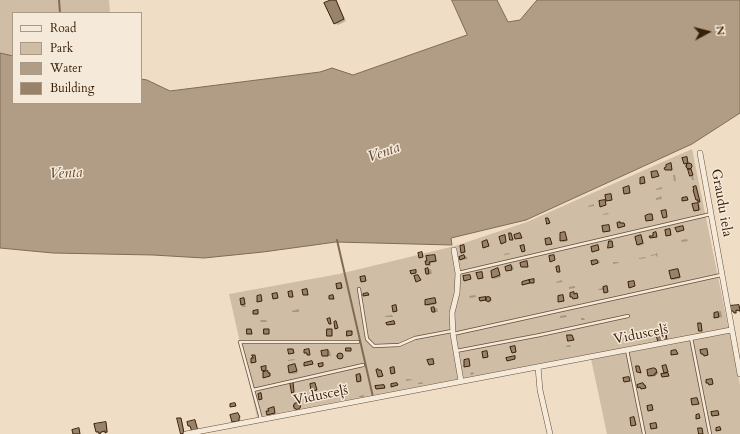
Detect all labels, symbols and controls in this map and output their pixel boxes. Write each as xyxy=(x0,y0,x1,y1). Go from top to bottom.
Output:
legend xyxy=(12,12,142,104)
north arrow xyxy=(688,12,728,52)
text: Road xyxy=(50,20,76,36)
text: N xyxy=(712,25,728,36)
text: Park xyxy=(50,40,73,56)
text: Water xyxy=(50,60,82,76)
text: Building xyxy=(50,80,94,96)
water label: Venta xyxy=(365,139,403,167)
water label: Venta xyxy=(49,164,83,184)
street label: Graudu iela xyxy=(707,168,735,238)
street label: Vidusceļš xyxy=(612,322,670,348)
street label: Vidusceļš xyxy=(292,383,350,409)

